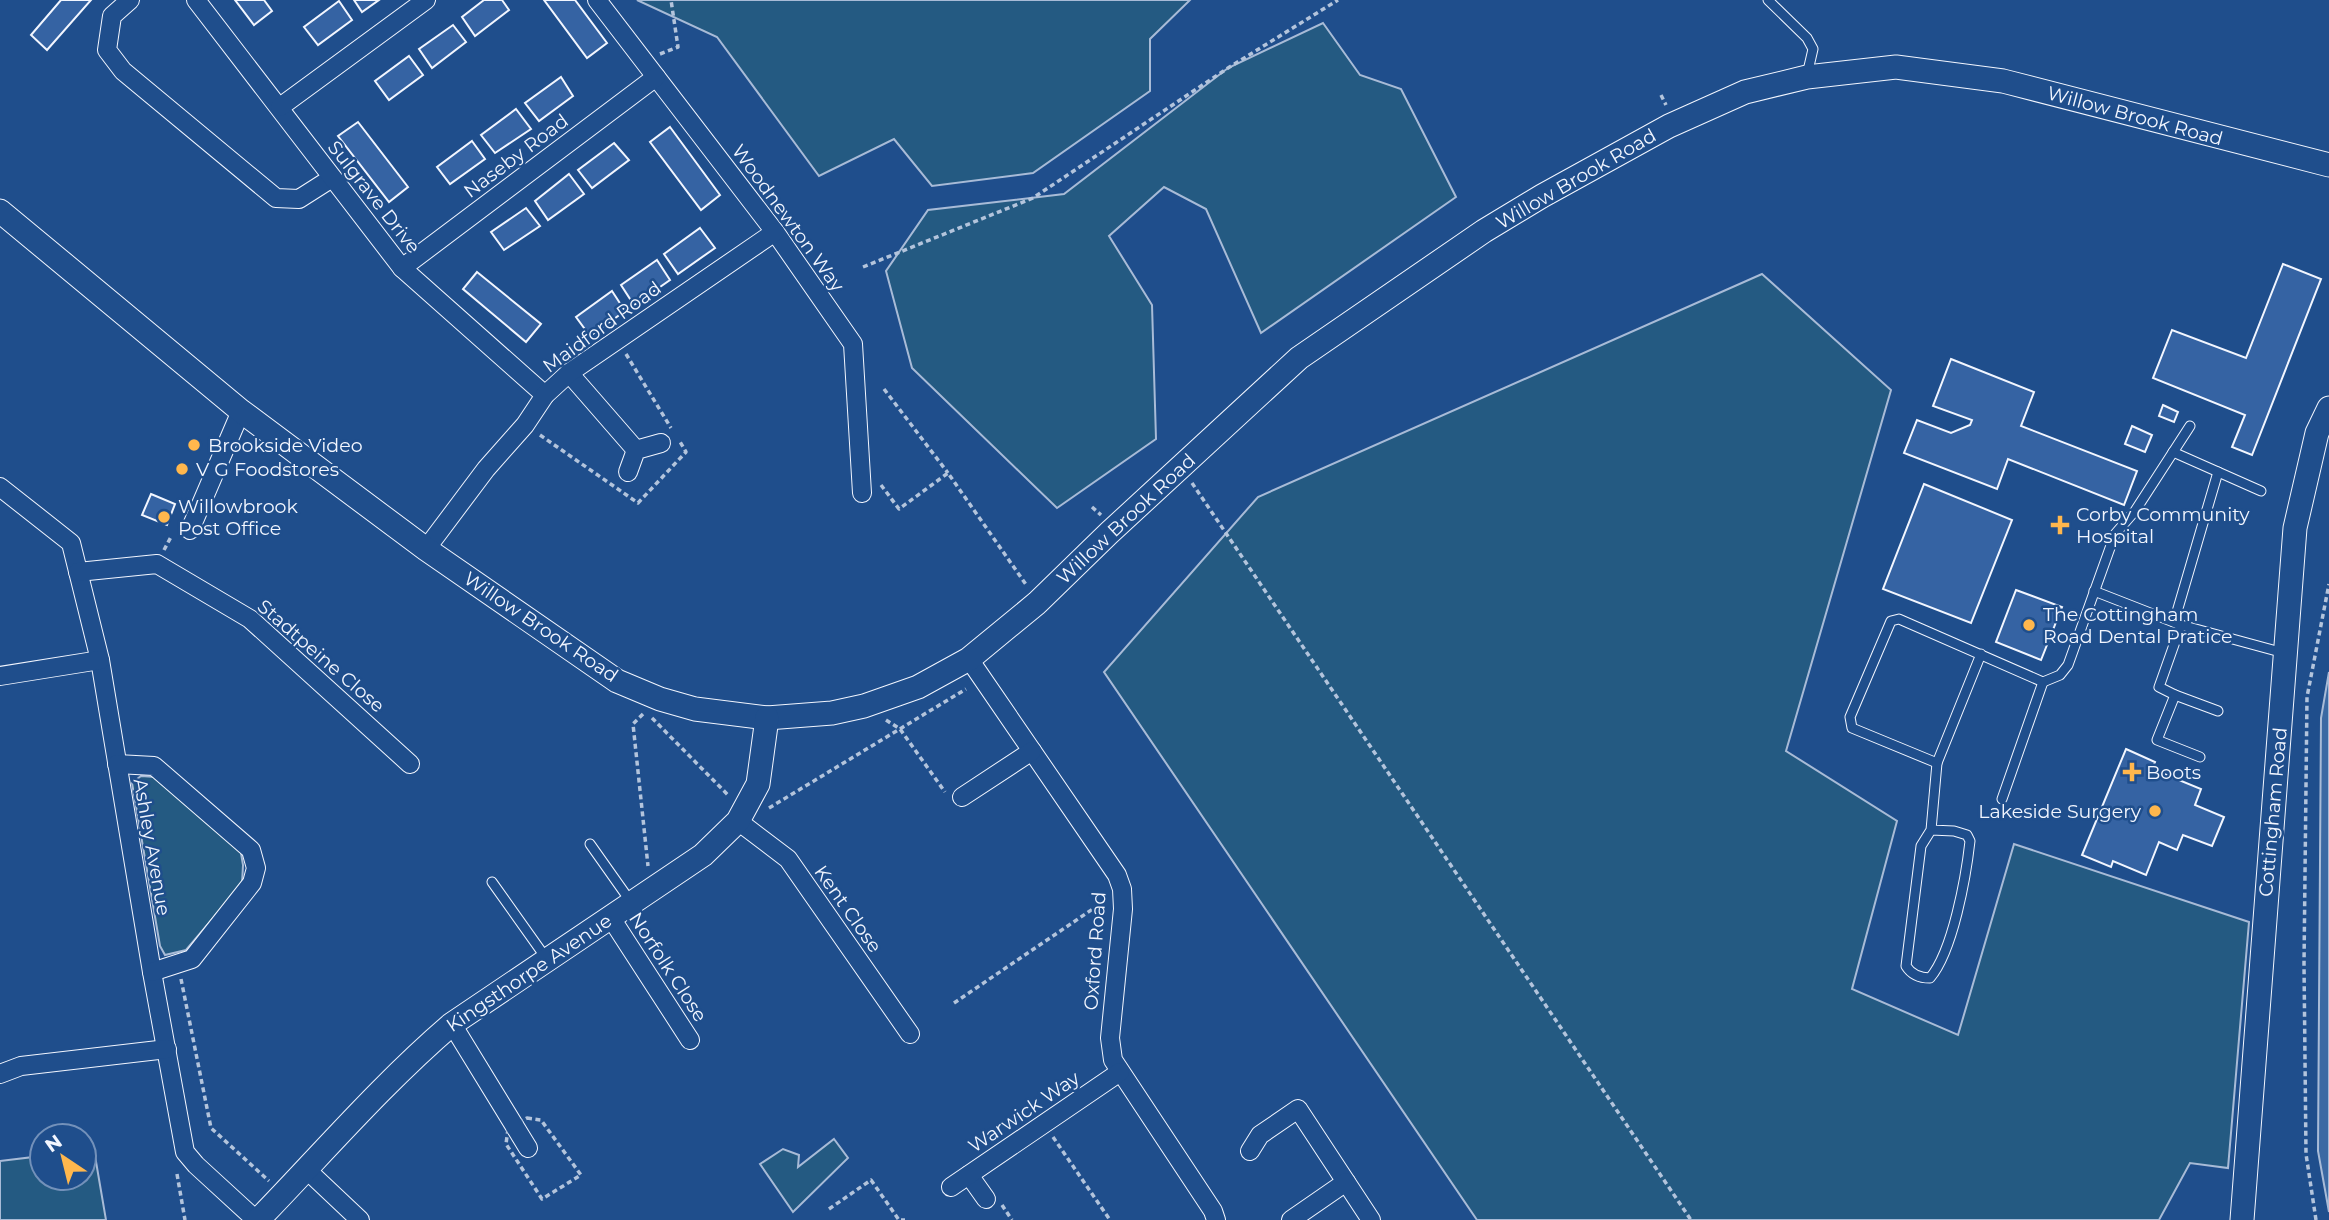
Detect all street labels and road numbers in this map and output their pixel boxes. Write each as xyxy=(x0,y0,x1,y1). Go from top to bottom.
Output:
street label: Willow Brook Road xyxy=(2045,81,2225,151)
street label: Naseby Road xyxy=(459,109,573,203)
street label: Willow Brook Road xyxy=(1492,124,1660,234)
street label: Sulgrave Drive xyxy=(323,136,425,258)
street label: Woodnewton Way xyxy=(727,140,849,297)
street label: Maidford Road xyxy=(538,276,666,378)
street label: Willow Brook Road xyxy=(1052,449,1200,589)
street label: Willow Brook Road xyxy=(460,567,622,687)
street label: Stadtpeine Close xyxy=(253,595,389,717)
street label: Cottingham Road xyxy=(2254,726,2292,898)
street label: Ashley Avenue xyxy=(129,777,175,917)
street label: Kent Close xyxy=(810,861,886,957)
street label: Oxford Road xyxy=(1079,891,1111,1011)
street label: Norfolk Close xyxy=(624,908,712,1026)
street label: Kingsthorpe Avenue xyxy=(442,909,616,1037)
street label: Warwick Way xyxy=(964,1066,1085,1158)

